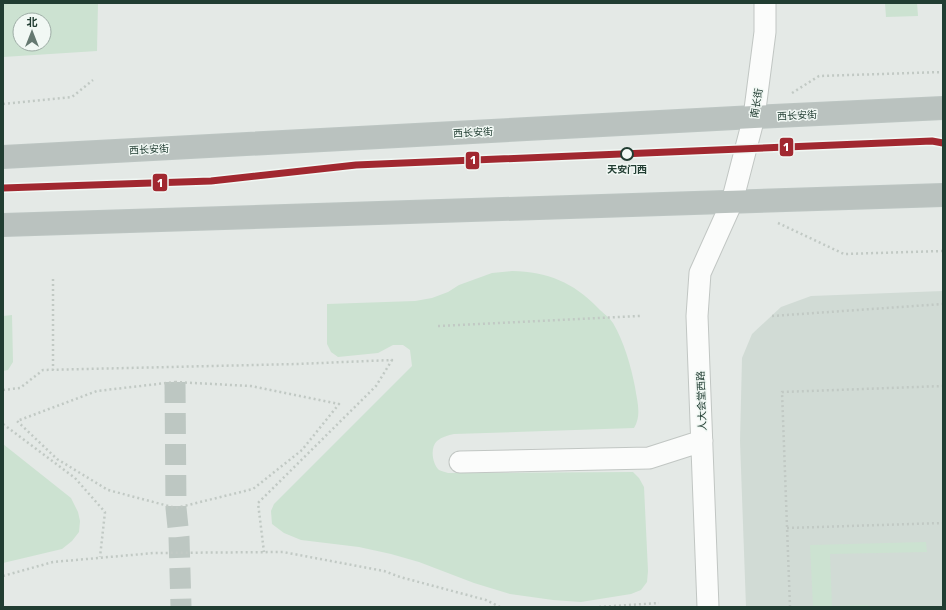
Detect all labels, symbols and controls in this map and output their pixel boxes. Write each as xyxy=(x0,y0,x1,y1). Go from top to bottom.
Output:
north arrow xyxy=(12,12,52,52)
text: 北 xyxy=(27,16,38,29)
street label: 南长街 xyxy=(749,87,765,119)
street label: 西长安街 xyxy=(777,109,817,123)
street label: 西长安街 xyxy=(453,126,493,140)
line badge: 1 xyxy=(779,137,794,157)
text: 1 xyxy=(783,141,789,154)
street label: 西长安街 xyxy=(129,143,169,157)
marker: 天安门西 xyxy=(620,147,634,161)
line badge: 1 xyxy=(465,151,480,170)
text: 1 xyxy=(470,154,476,167)
place label: 天安门西 xyxy=(607,164,647,176)
line badge: 1 xyxy=(152,173,168,192)
text: 1 xyxy=(157,177,163,190)
street label: 人大会堂西路 xyxy=(695,371,709,431)

